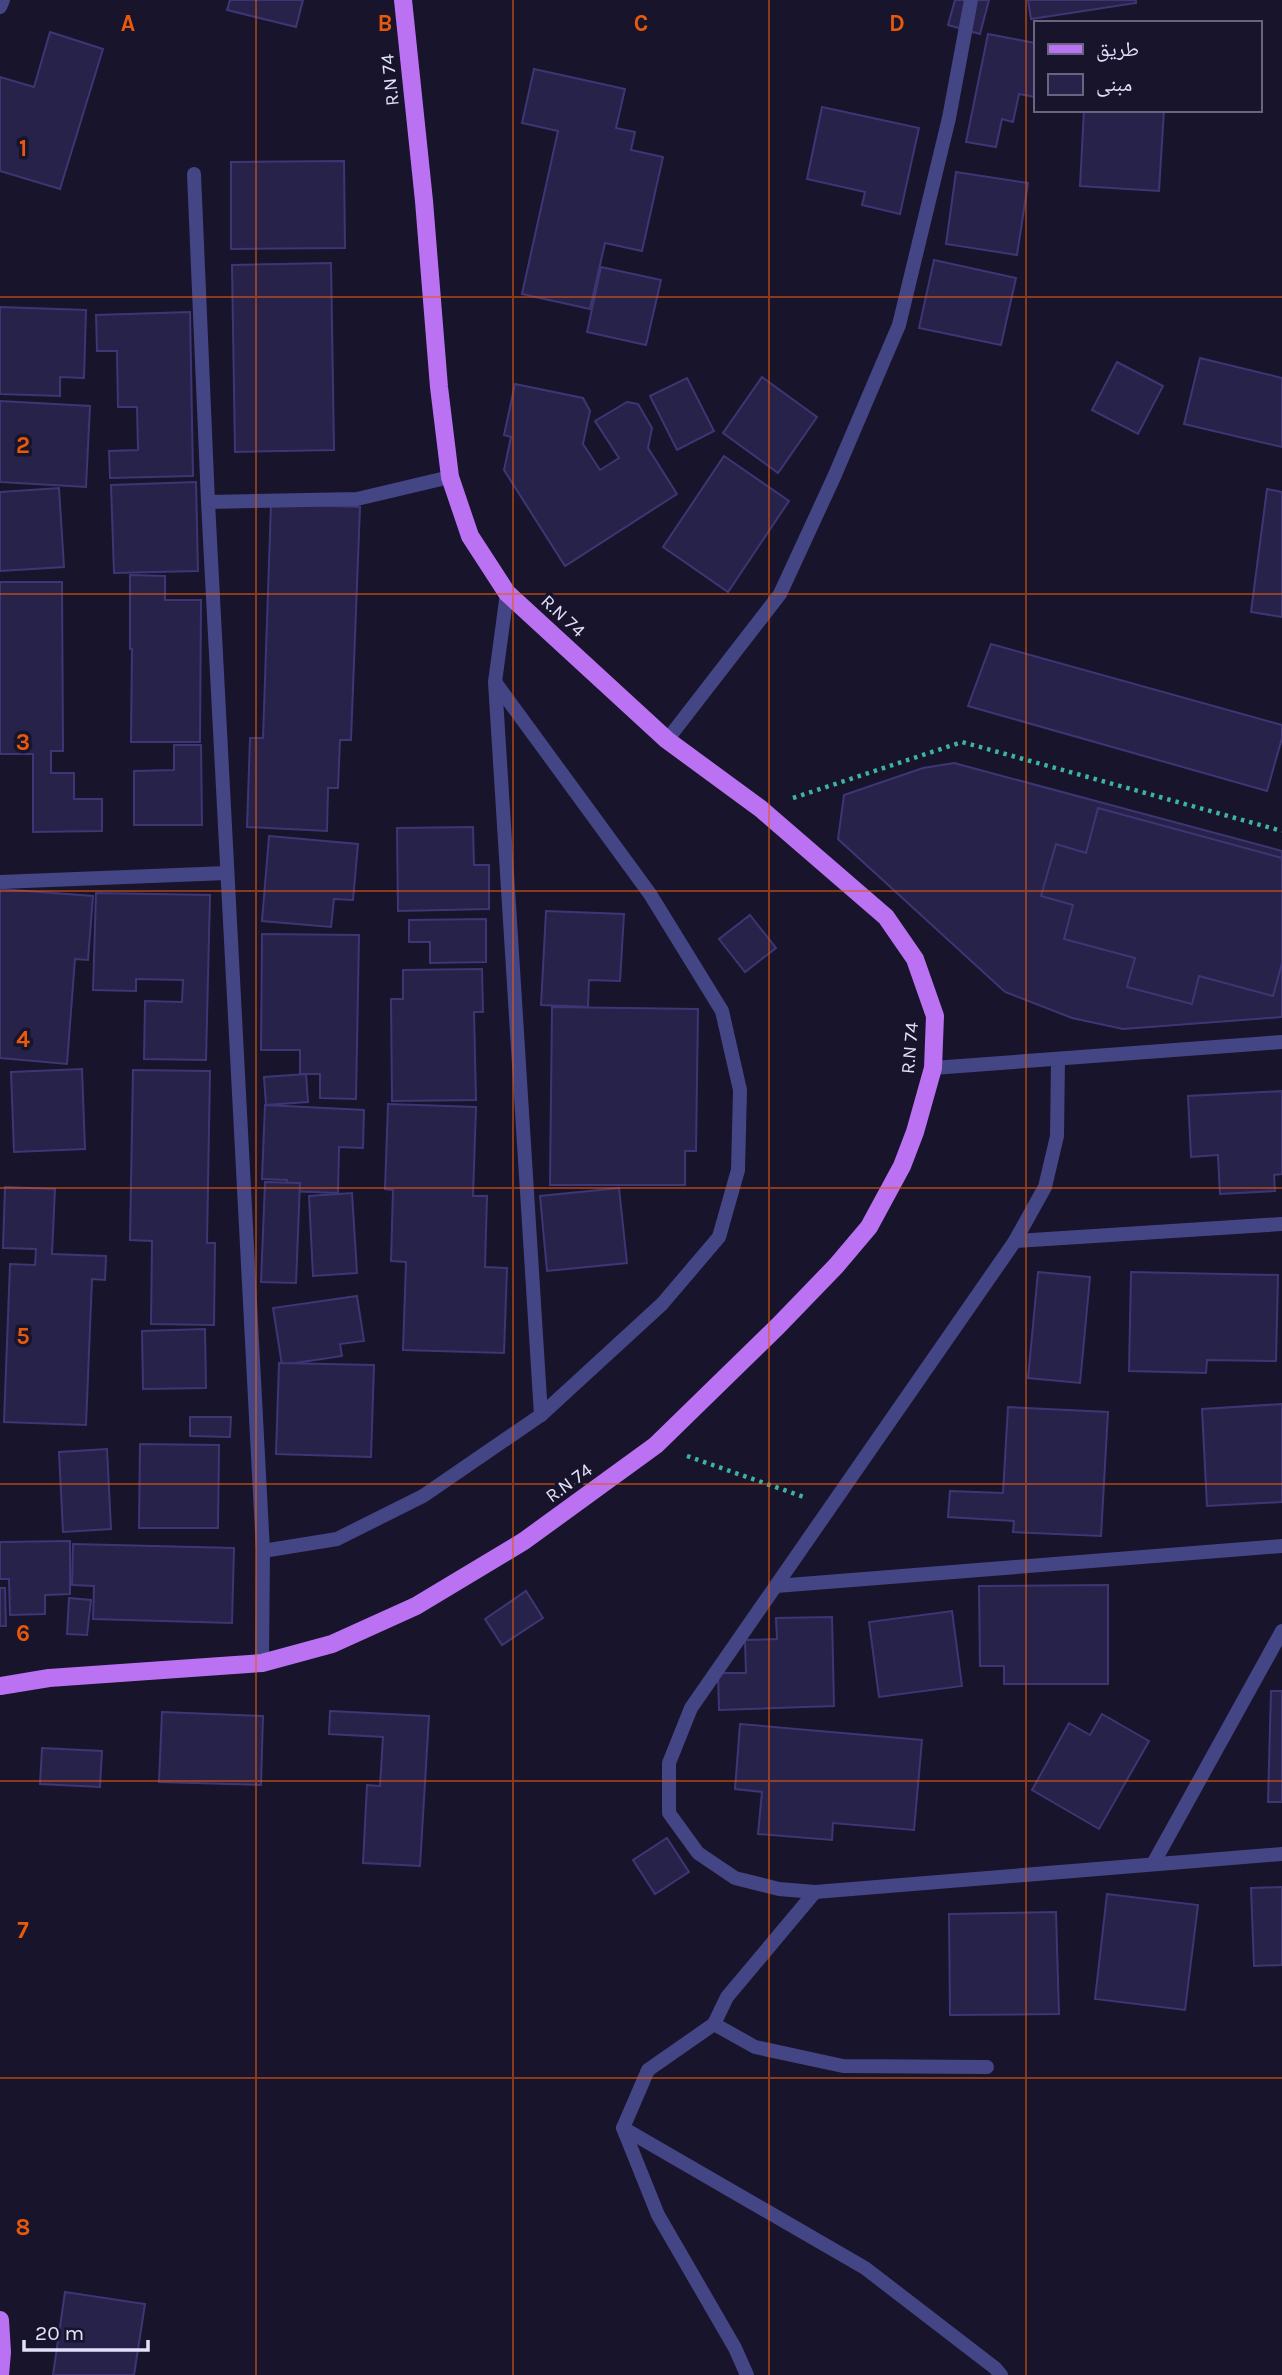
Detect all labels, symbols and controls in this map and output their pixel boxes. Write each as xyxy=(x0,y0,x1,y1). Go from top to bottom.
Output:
text: A xyxy=(121,10,135,37)
text: B xyxy=(378,10,392,37)
text: C xyxy=(634,10,648,37)
text: D xyxy=(889,10,905,37)
legend xyxy=(1034,21,1261,112)
text: طريق xyxy=(1096,37,1139,62)
street label: R.N 74 xyxy=(376,53,404,107)
text: مبنى xyxy=(1096,72,1132,97)
text: 1 xyxy=(19,135,27,162)
text: 2 xyxy=(16,432,30,459)
street label: R.N 74 xyxy=(536,590,590,642)
text: 3 xyxy=(16,729,30,756)
street label: R.N 74 xyxy=(897,1021,923,1075)
text: 4 xyxy=(16,1026,30,1053)
text: 5 xyxy=(16,1323,30,1350)
street label: R.N 74 xyxy=(541,1459,597,1507)
text: 6 xyxy=(16,1620,30,1647)
text: 7 xyxy=(17,1917,29,1944)
text: 8 xyxy=(16,2214,30,2241)
scale bar xyxy=(24,2308,149,2352)
text: 20 m xyxy=(35,2321,84,2345)

